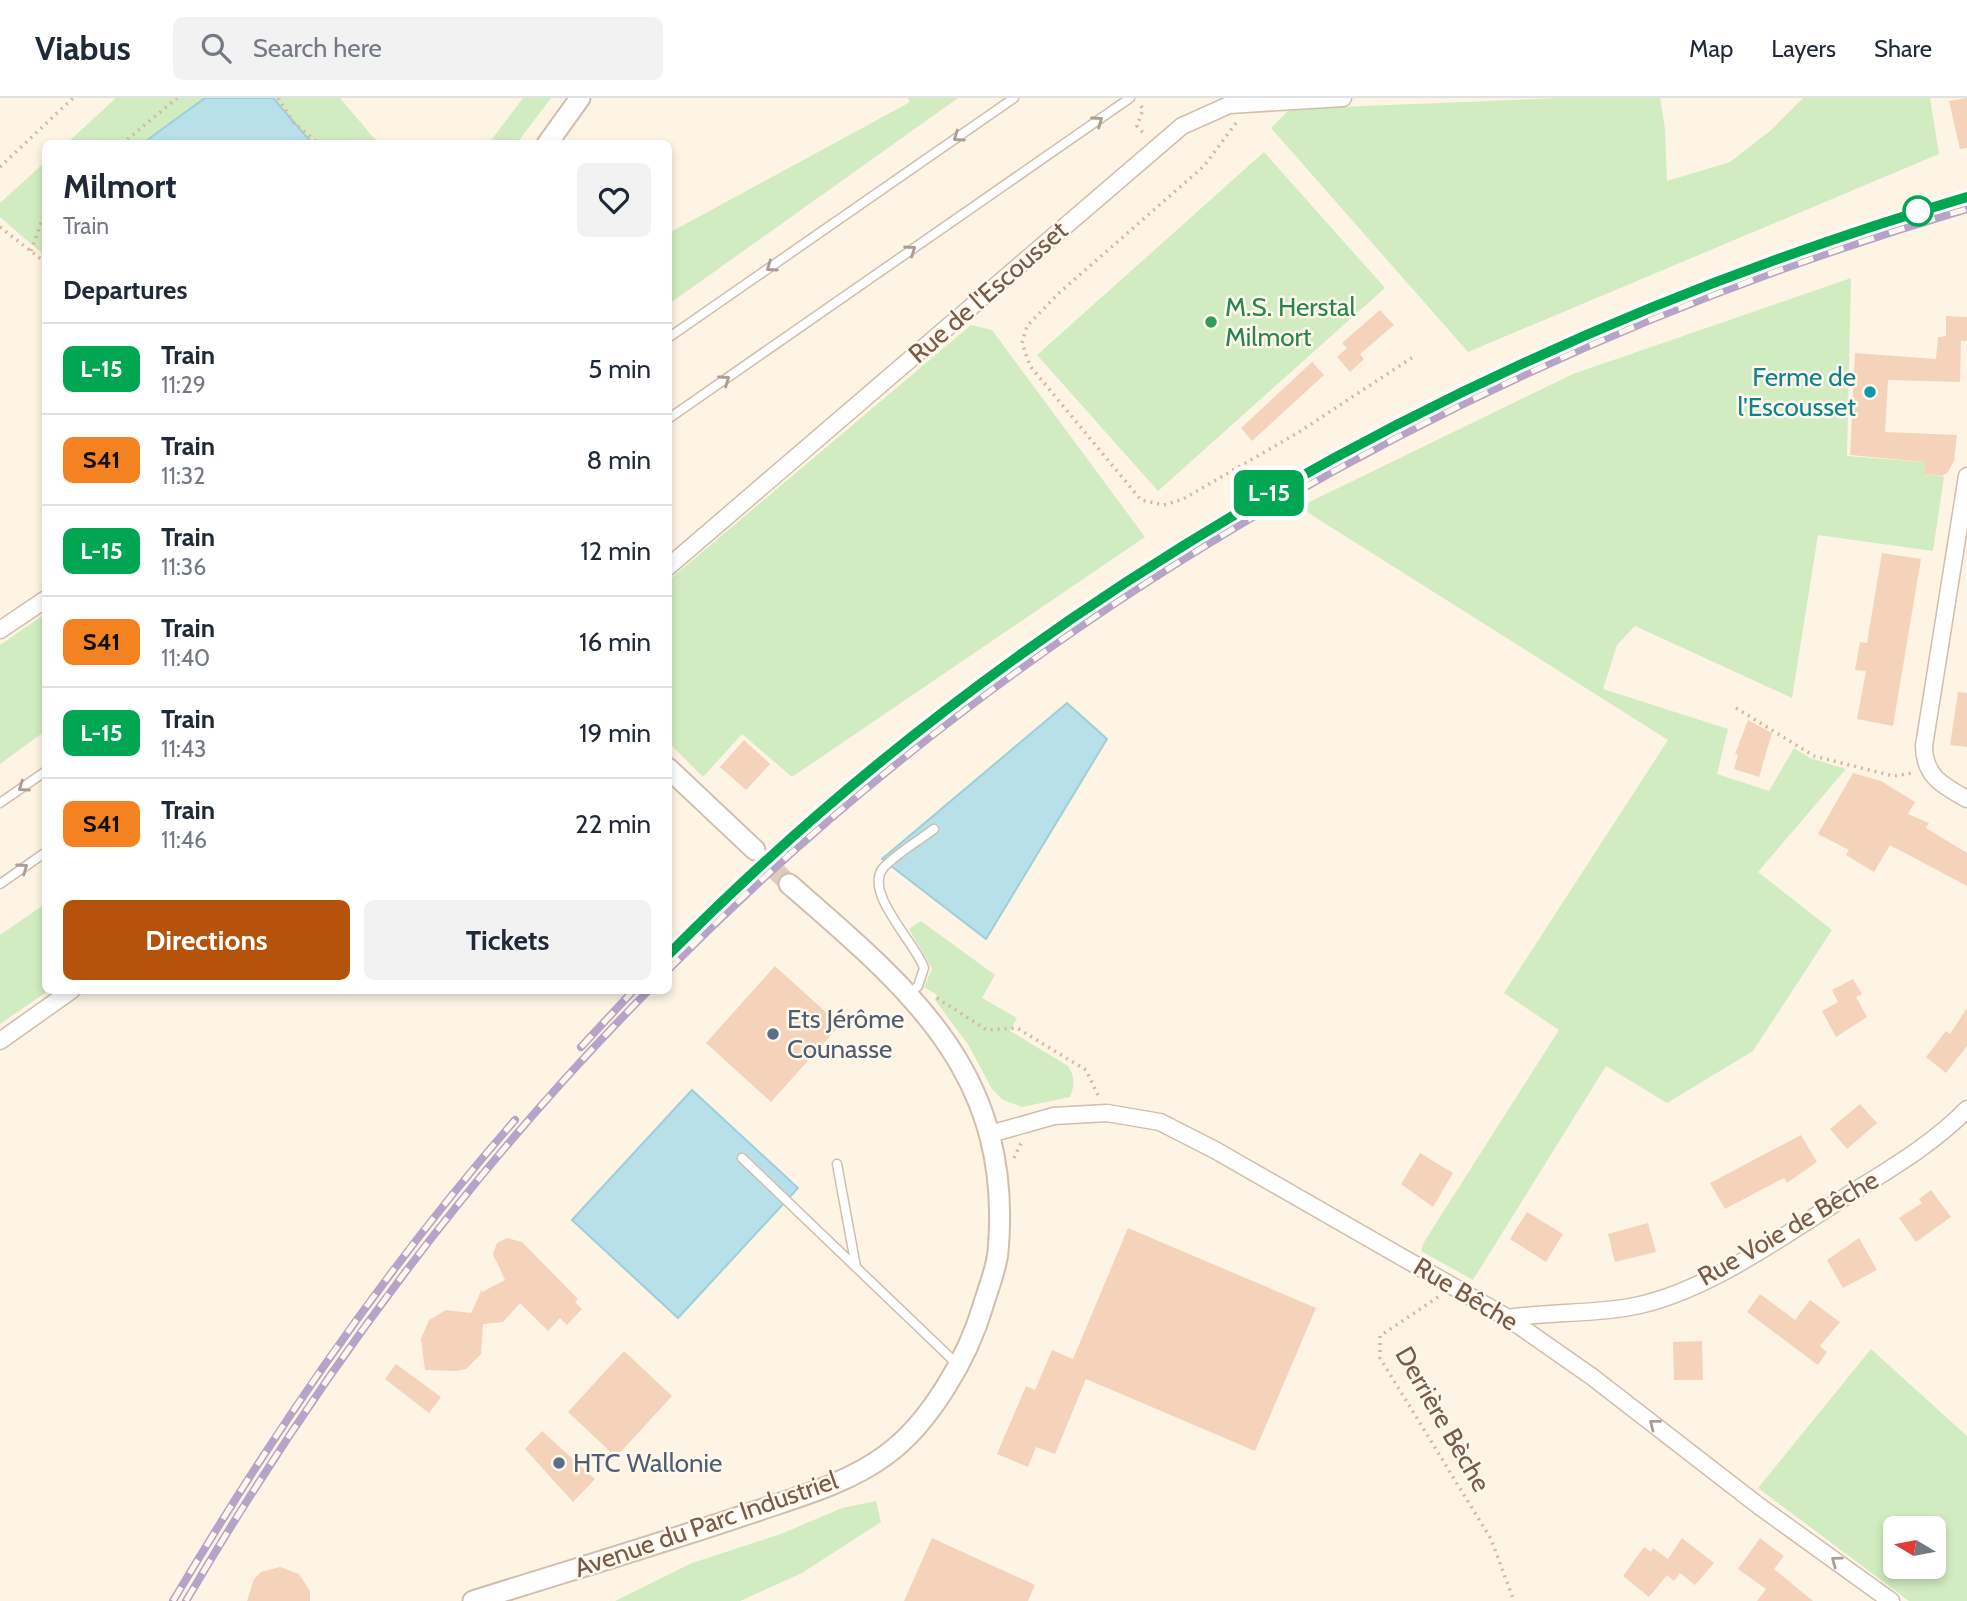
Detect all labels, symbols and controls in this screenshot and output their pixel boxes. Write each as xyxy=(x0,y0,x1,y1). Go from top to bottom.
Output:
search box xyxy=(173,17,663,80)
text: Viabus xyxy=(35,28,131,68)
icon: search xyxy=(197,29,235,67)
text: Search here xyxy=(253,32,382,64)
text: Map xyxy=(1689,34,1733,63)
text: Layers xyxy=(1771,34,1836,63)
text: Share xyxy=(1874,34,1932,63)
one-way arrow xyxy=(1090,117,1103,129)
one-way arrow xyxy=(953,129,966,141)
button: heart xyxy=(577,163,651,237)
text: Milmort xyxy=(63,166,177,206)
unlabelled marker xyxy=(1903,196,1933,226)
text: Train xyxy=(63,212,109,240)
street label: Rue de l'Escousset xyxy=(902,214,1074,370)
one-way arrow xyxy=(903,246,916,258)
one-way arrow xyxy=(766,259,779,271)
text: Departures xyxy=(63,274,187,306)
place label: M.S. Herstal Milmort xyxy=(1225,291,1356,353)
marker: M.S. Herstal Milmort xyxy=(1203,314,1219,330)
text: Train xyxy=(161,339,215,371)
text: 5 min xyxy=(588,353,651,385)
text: L-15 xyxy=(80,354,123,383)
place label: Ferme de l'Escousset xyxy=(1737,361,1856,423)
text: 11:29 xyxy=(161,371,206,399)
one-way arrow xyxy=(717,375,730,388)
marker: Ferme de l'Escousset xyxy=(1862,384,1878,400)
text: Train xyxy=(161,430,215,462)
text: 8 min xyxy=(587,444,651,476)
text: S41 xyxy=(83,445,120,474)
text: 11:32 xyxy=(161,462,205,490)
line badge: L-15 xyxy=(1220,470,1318,516)
text: L-15 xyxy=(1248,478,1290,507)
text: Train xyxy=(161,521,215,553)
text: 12 min xyxy=(580,535,651,567)
text: L-15 xyxy=(80,536,123,565)
text: 11:36 xyxy=(161,553,206,581)
text: Train xyxy=(161,612,215,644)
text: 16 min xyxy=(579,626,651,658)
text: S41 xyxy=(83,627,120,656)
text: 11:40 xyxy=(161,644,210,672)
text: Train xyxy=(161,703,215,735)
text: 19 min xyxy=(579,717,651,749)
text: L-15 xyxy=(80,718,123,747)
text: 11:43 xyxy=(161,735,207,763)
one-way arrow xyxy=(18,779,31,791)
text: Train xyxy=(161,794,215,826)
text: 22 min xyxy=(575,808,651,840)
text: S41 xyxy=(83,809,120,838)
text: 11:46 xyxy=(161,826,207,854)
one-way arrow xyxy=(15,864,28,876)
button: Directions xyxy=(63,900,350,980)
button: Tickets xyxy=(364,900,651,980)
place label: Ets Jérôme Counasse xyxy=(787,1003,904,1065)
marker: Ets Jérôme Counasse xyxy=(765,1026,781,1042)
street label: Rue Voie de Bêche xyxy=(1692,1163,1884,1293)
street label: Rue Bêche xyxy=(1408,1250,1524,1338)
street label: Derrière Bèche xyxy=(1389,1341,1497,1497)
one-way arrow xyxy=(1649,1420,1662,1433)
place label: HTC Wallonie xyxy=(573,1447,722,1479)
marker: HTC Wallonie xyxy=(551,1455,567,1471)
street label: Avenue du Parc Industriel xyxy=(570,1464,842,1584)
north arrow xyxy=(1883,1516,1946,1578)
map controls xyxy=(1883,1516,1946,1579)
one-way arrow xyxy=(1831,1557,1844,1569)

